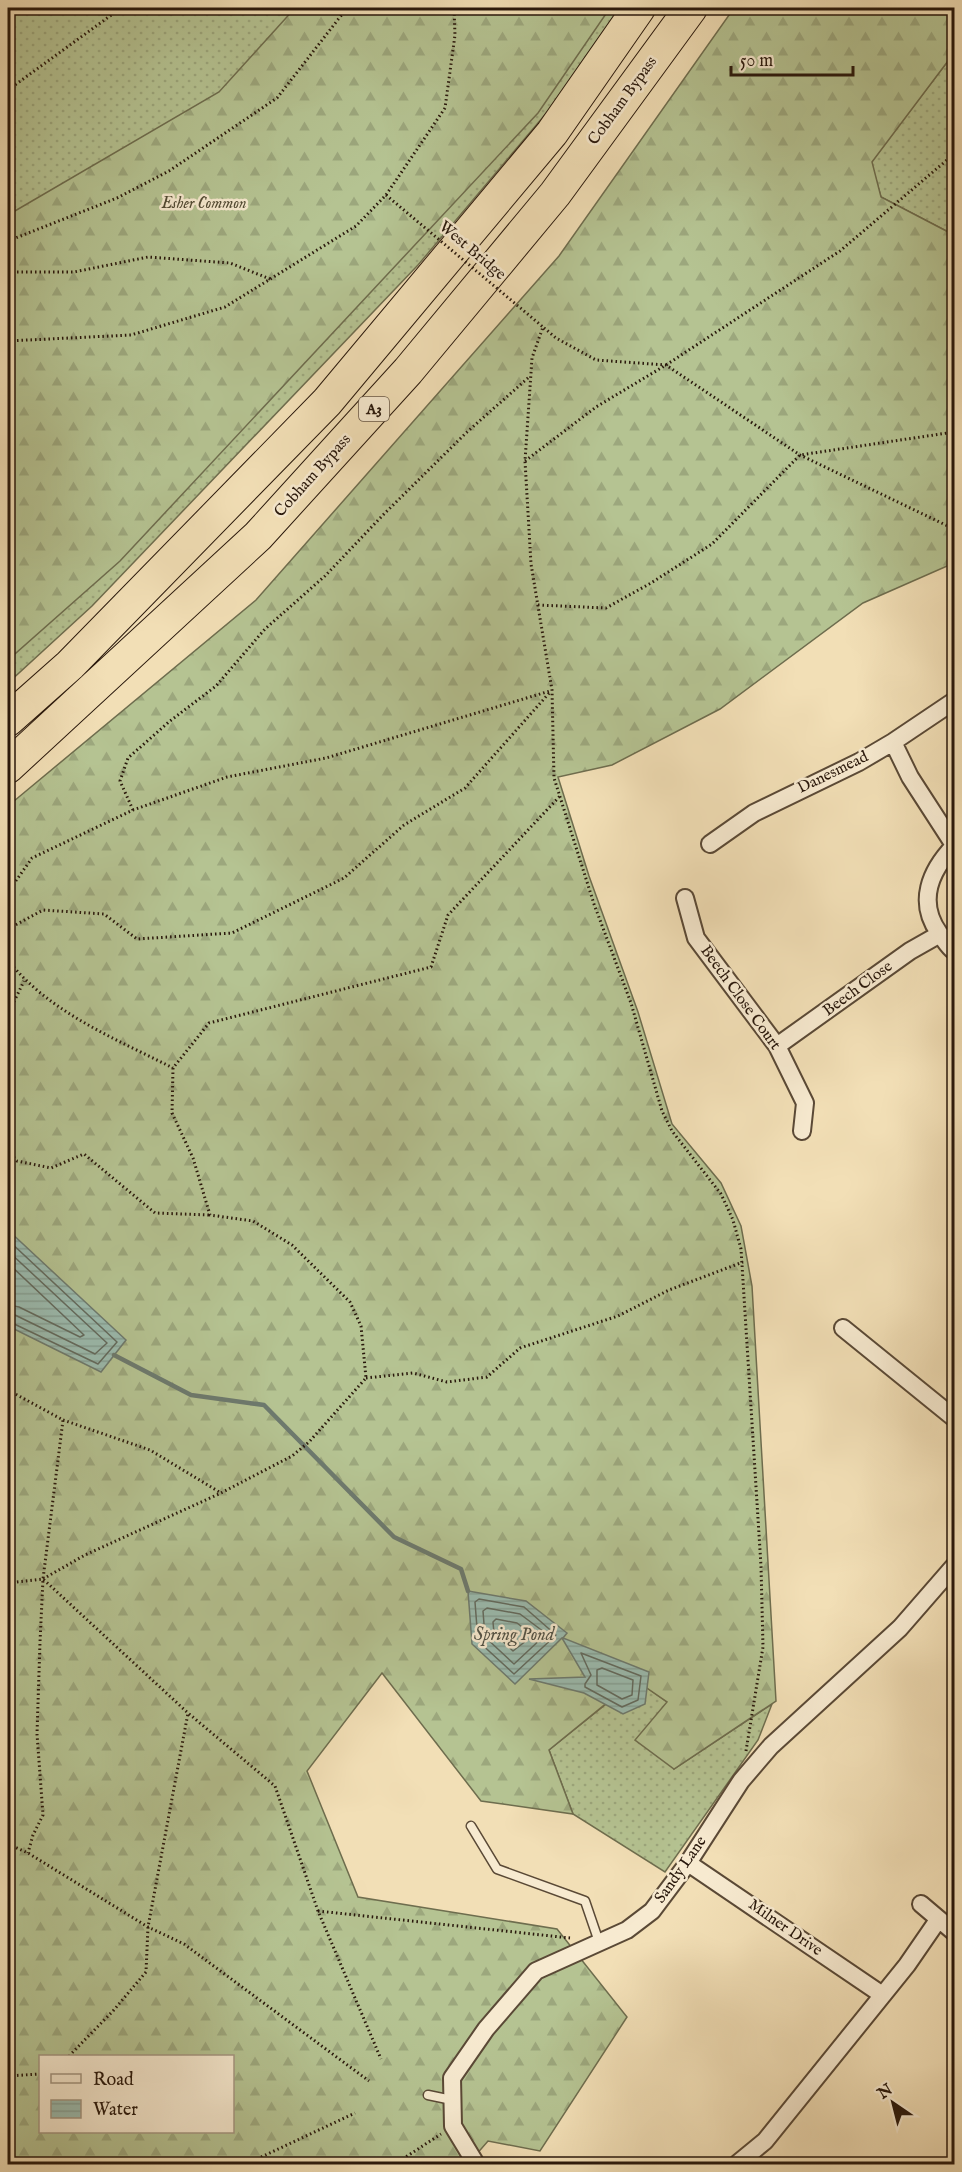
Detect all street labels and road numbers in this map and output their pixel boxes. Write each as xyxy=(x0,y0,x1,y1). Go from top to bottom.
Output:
street label: Cobham Bypass xyxy=(584,52,662,149)
street label: West Bridge xyxy=(434,217,510,285)
road number: A3 xyxy=(359,397,389,421)
street label: Cobham Bypass xyxy=(270,430,356,522)
street label: Danesmead xyxy=(794,747,872,799)
street label: Beech Close Court xyxy=(695,942,785,1055)
street label: Beech Close xyxy=(819,957,897,1021)
street label: Sandy Lane xyxy=(651,1832,711,1908)
street label: Milner Drive xyxy=(744,1895,826,1961)

